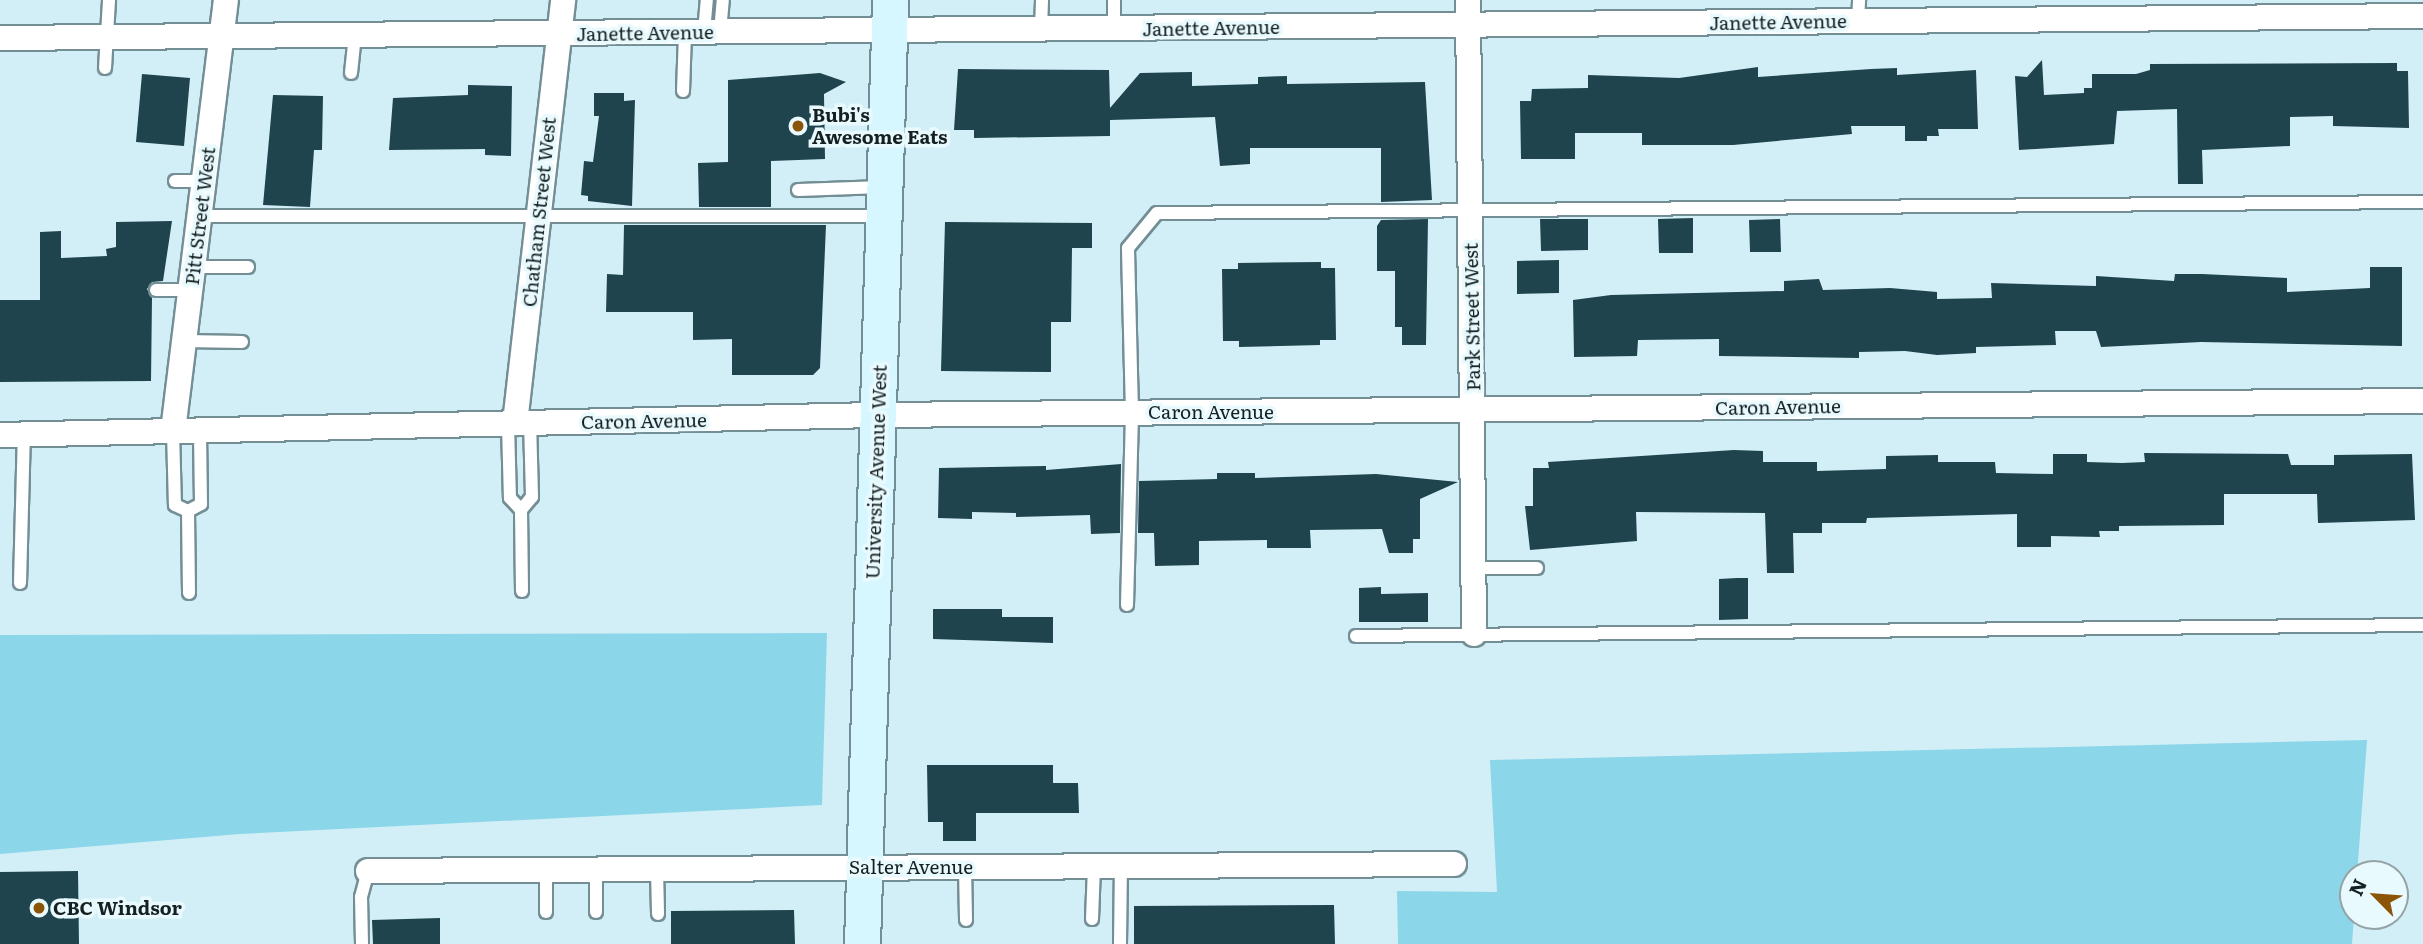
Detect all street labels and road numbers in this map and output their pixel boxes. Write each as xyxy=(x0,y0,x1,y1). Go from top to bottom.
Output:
street label: Janette Avenue xyxy=(1709,9,1847,35)
street label: Janette Avenue xyxy=(1142,15,1280,41)
street label: Janette Avenue xyxy=(576,20,714,46)
street label: Chatham Street West xyxy=(518,116,560,308)
street label: Pitt Street West xyxy=(180,146,220,286)
street label: Park Street West xyxy=(1459,243,1485,391)
street label: University Avenue West xyxy=(861,364,891,580)
street label: Caron Avenue xyxy=(1715,395,1841,419)
street label: Caron Avenue xyxy=(1148,401,1274,423)
street label: Caron Avenue xyxy=(581,409,707,433)
street label: Salter Avenue xyxy=(849,856,973,878)

